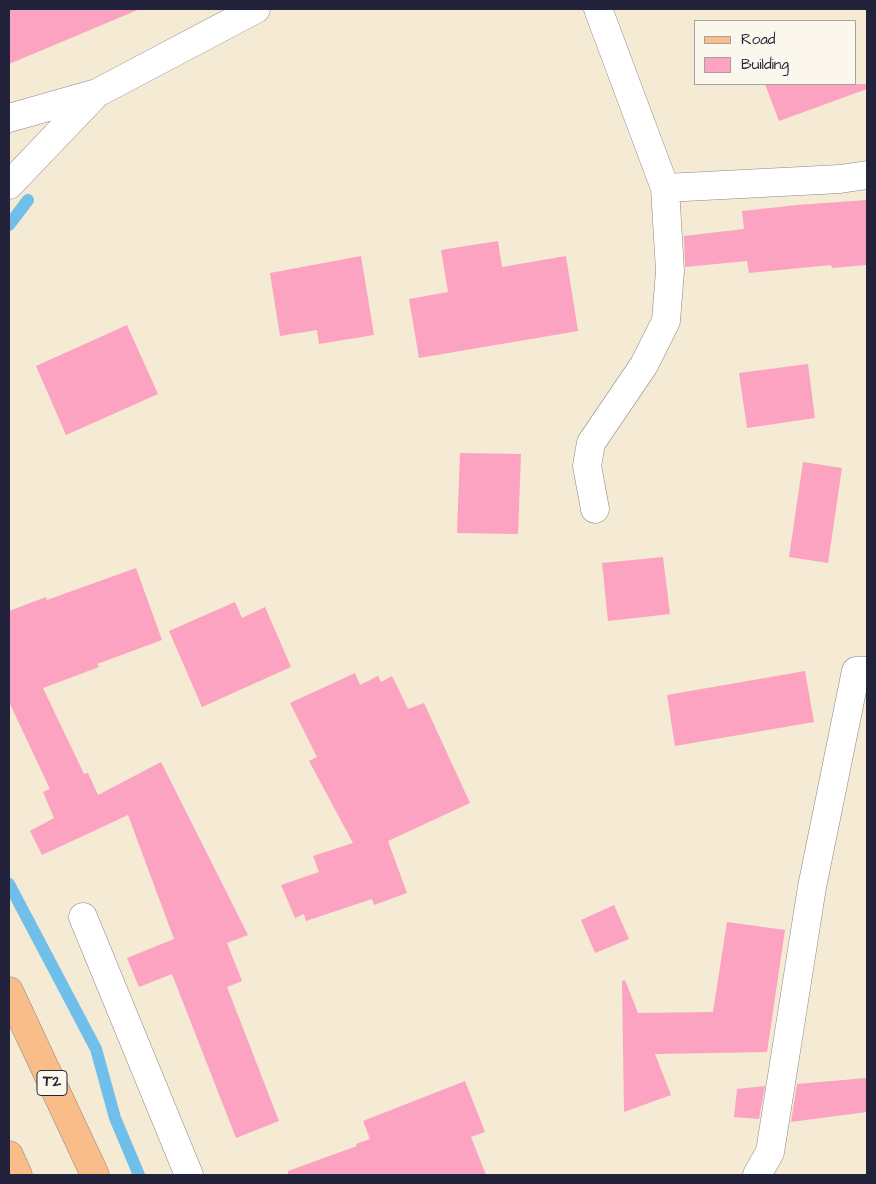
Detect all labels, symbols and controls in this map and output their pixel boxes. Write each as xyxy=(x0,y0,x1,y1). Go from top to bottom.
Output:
legend xyxy=(694,20,856,85)
text: Road xyxy=(741,29,775,50)
text: Building xyxy=(741,54,789,75)
road number: T2 xyxy=(37,1070,67,1096)

